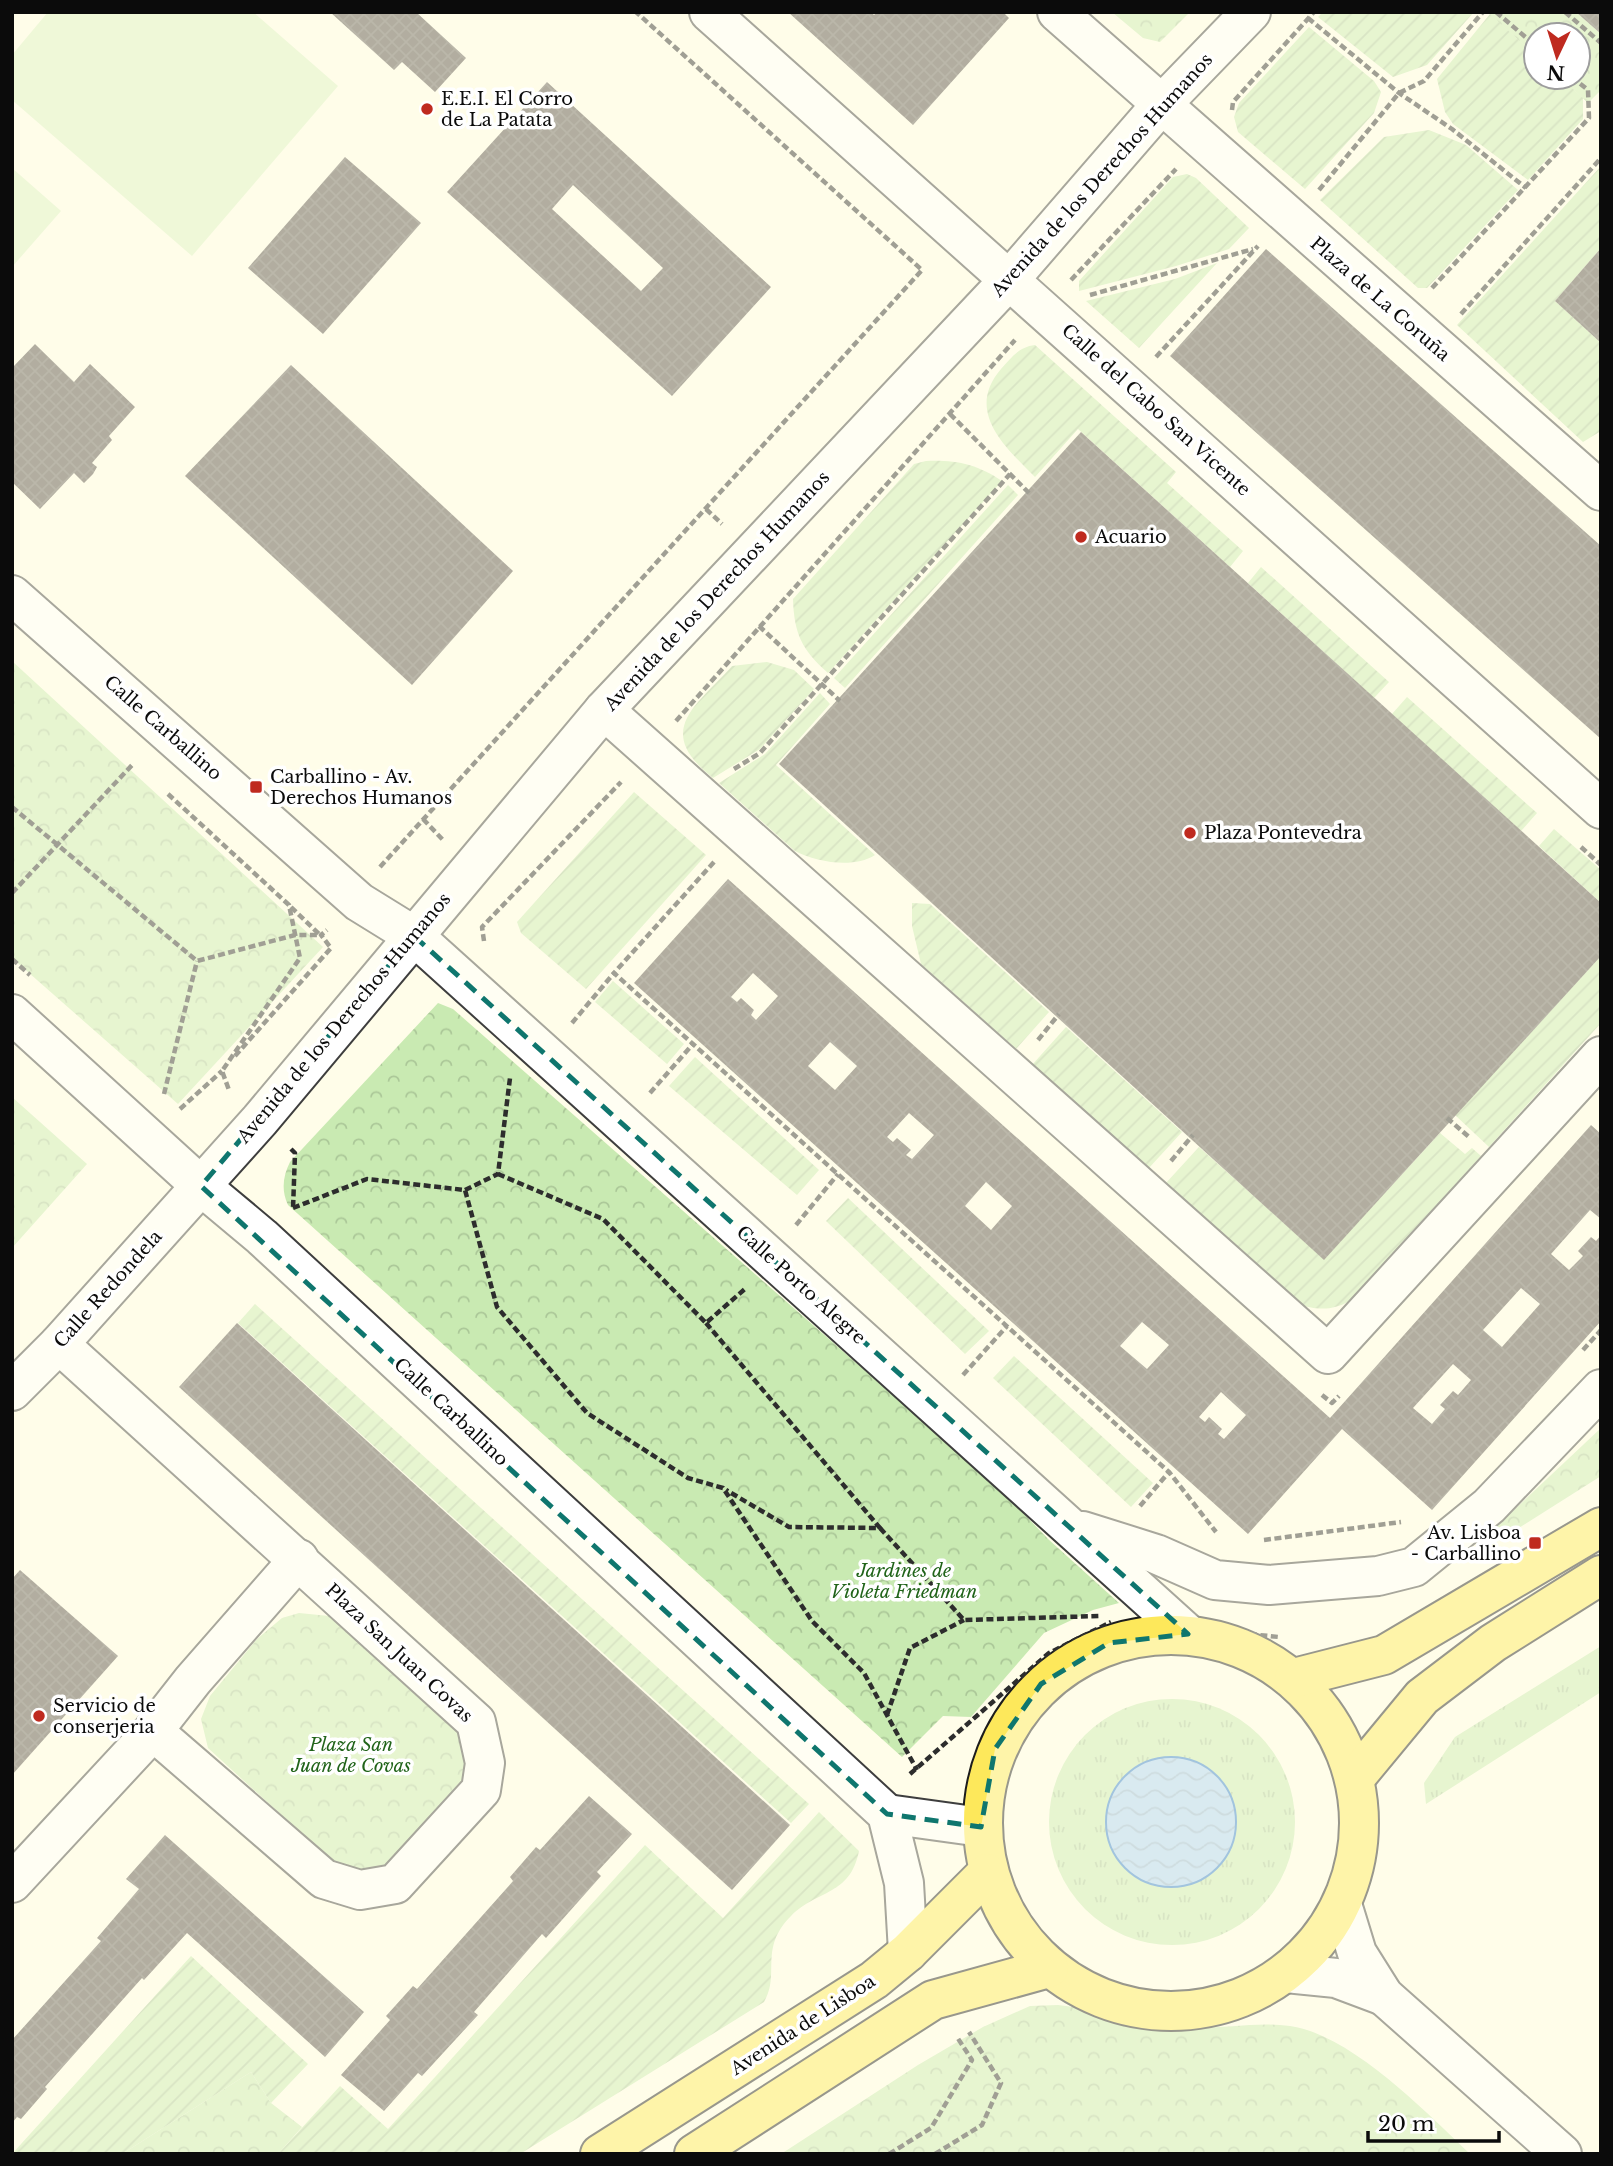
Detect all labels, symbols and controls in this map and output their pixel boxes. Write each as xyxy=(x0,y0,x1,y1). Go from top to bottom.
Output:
north arrow xyxy=(1522,21,1592,91)
street label: Avenida de los Derechos Humanos xyxy=(986,49,1217,302)
text: N xyxy=(1546,60,1566,85)
place label: E.E.I. El Corro de La Patata xyxy=(441,88,573,131)
marker: E.E.I. El Corro de La Patata xyxy=(419,101,435,117)
street label: Plaza de La Coruña xyxy=(1306,232,1454,366)
street label: Calle del Cabo San Vicente xyxy=(1057,319,1255,501)
street label: Avenida de los Derechos Humanos xyxy=(599,466,834,716)
place label: Acuario xyxy=(1094,526,1167,548)
marker: Acuario xyxy=(1073,529,1089,545)
street label: Calle Carballino xyxy=(100,671,226,785)
place label: Carballino - Av. Derechos Humanos xyxy=(270,766,452,809)
marker: Carballino - Av. Derechos Humanos xyxy=(248,779,264,795)
place label: Plaza Pontevedra xyxy=(1204,822,1362,844)
marker: Plaza Pontevedra xyxy=(1182,825,1198,841)
street label: Avenida de los Derechos Humanos xyxy=(232,888,455,1148)
street label: Calle Porto Alegre xyxy=(732,1221,870,1349)
street label: Calle Redondela xyxy=(49,1226,167,1352)
street label: Calle Carballino xyxy=(389,1353,513,1471)
place label: Av. Lisboa - Carballino xyxy=(1411,1522,1521,1565)
marker: Av. Lisboa - Carballino xyxy=(1527,1535,1543,1551)
park label: Jardines de Violeta Friedman xyxy=(831,1560,977,1603)
street label: Plaza San Juan Covas xyxy=(321,1579,477,1727)
place label: Servicio de conserjeria xyxy=(53,1695,156,1738)
marker: Servicio de conserjeria xyxy=(31,1708,47,1724)
park label: Plaza San Juan de Covas xyxy=(290,1734,411,1777)
street label: Avenida de Lisboa xyxy=(726,1970,879,2081)
scale bar xyxy=(1368,2100,1499,2144)
text: 20 m xyxy=(1378,2111,1435,2137)

